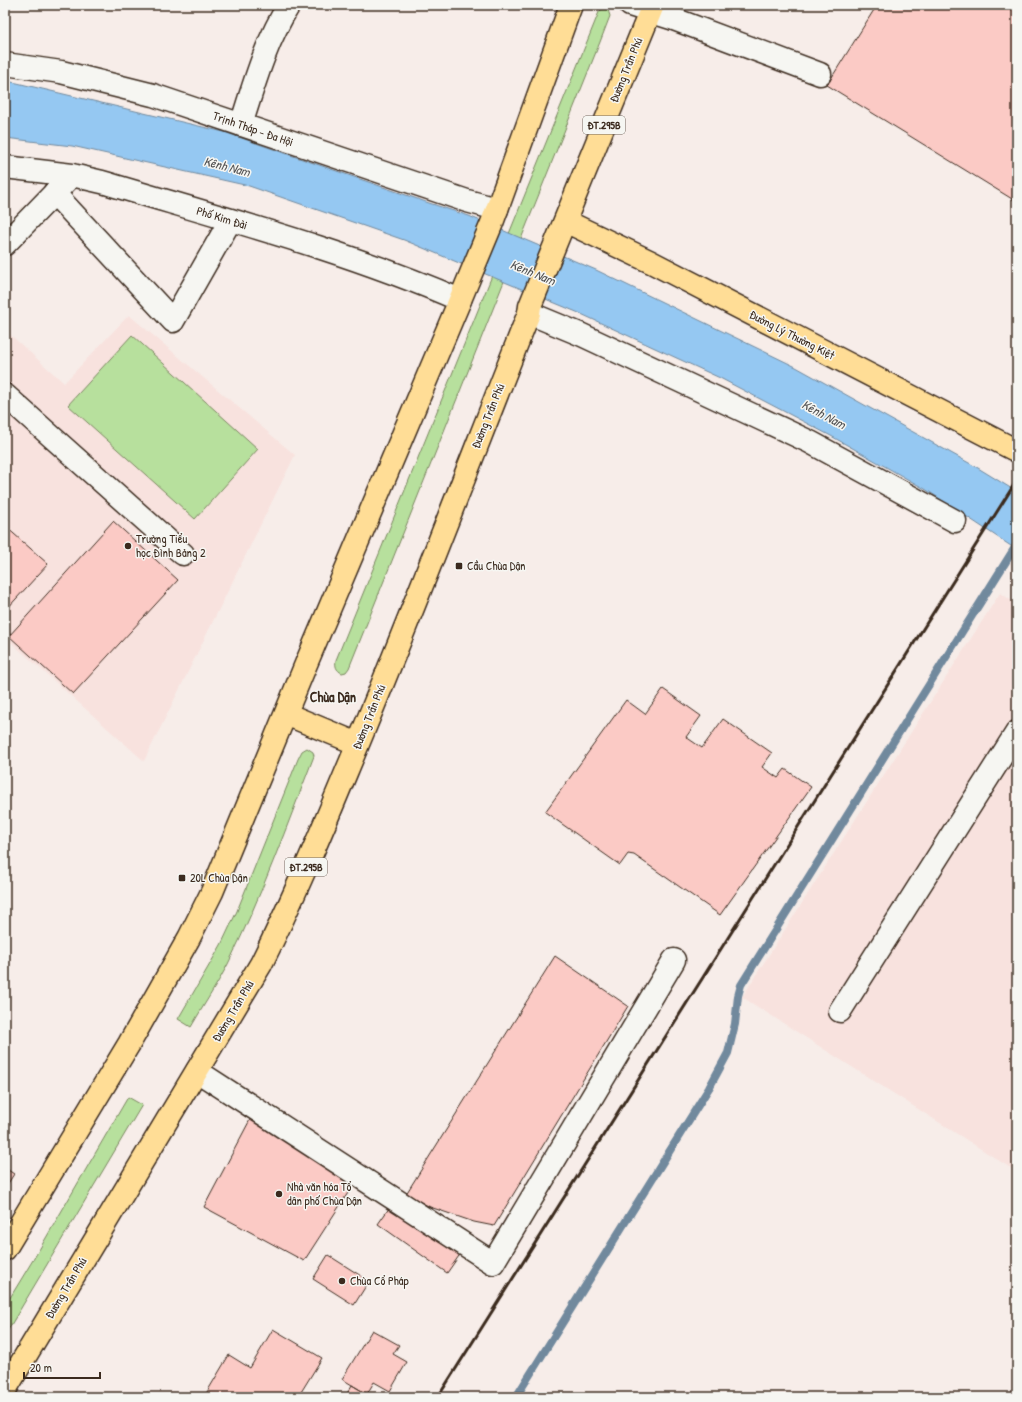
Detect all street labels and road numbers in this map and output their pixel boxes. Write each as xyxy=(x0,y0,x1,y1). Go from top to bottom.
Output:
street label: Đường Trần Phú xyxy=(605,35,646,105)
street label: Trịnh Tháp - Đa Hội xyxy=(211,107,296,150)
road number: ĐT.295B xyxy=(583,116,625,134)
street label: Phố Kim Đài xyxy=(195,202,250,233)
street label: Đường Lý Thường Kiệt xyxy=(747,306,839,364)
street label: Đường Trần Phú xyxy=(467,381,508,451)
street label: Đường Trần Phú xyxy=(348,682,389,752)
road number: ĐT.295B xyxy=(285,858,327,876)
street label: Đường Trần Phú xyxy=(208,977,258,1044)
street label: Đường Trần Phú xyxy=(41,1254,91,1321)

